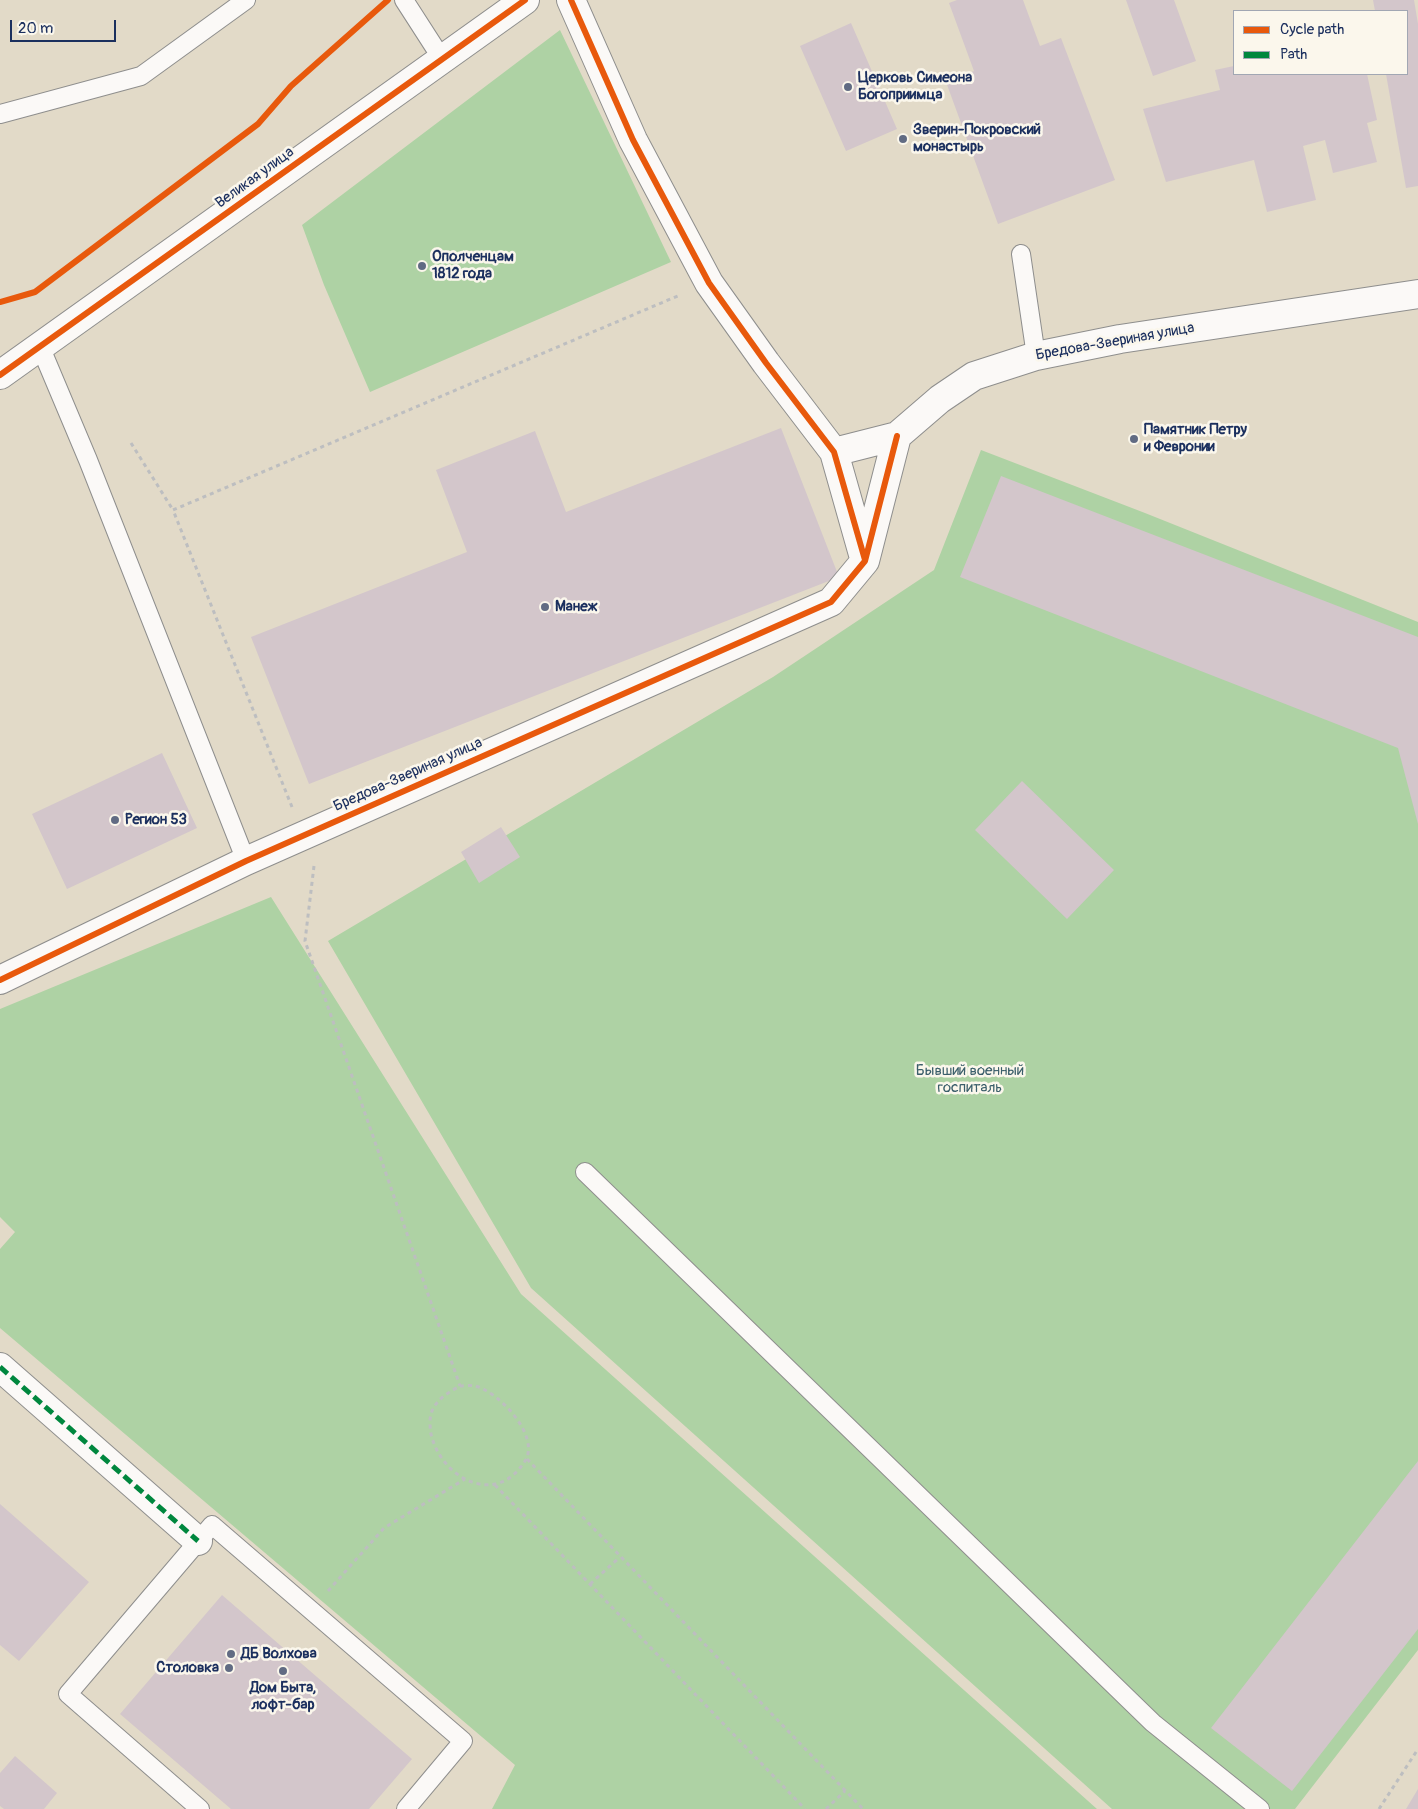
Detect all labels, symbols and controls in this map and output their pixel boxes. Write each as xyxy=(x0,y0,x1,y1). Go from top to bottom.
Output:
scale bar xyxy=(12,10,119,42)
legend xyxy=(1233,10,1408,75)
text: 20 m xyxy=(18,19,53,38)
text: Cycle path xyxy=(1280,20,1344,39)
text: Path xyxy=(1280,45,1307,64)
place label: Церковь Симеона Богоприимца xyxy=(858,69,972,104)
marker: Церковь Симеона Богоприимца xyxy=(842,81,854,93)
place label: Зверин-Покровский монастырь xyxy=(913,121,1041,156)
marker: Зверин-Покровский монастырь xyxy=(897,133,909,145)
street label: Великая улица xyxy=(212,143,298,213)
place label: Ополченцам 1812 года xyxy=(432,248,514,283)
marker: Ополченцам 1812 года xyxy=(416,260,428,272)
street label: Бредова-Звериная улица xyxy=(1034,319,1196,365)
place label: Памятник Петру и Февронии xyxy=(1144,421,1247,456)
marker: Памятник Петру и Февронии xyxy=(1128,433,1140,445)
place label: Манеж xyxy=(555,598,597,616)
marker: Манеж xyxy=(539,601,551,613)
street label: Бредова-Звериная улица xyxy=(331,734,485,816)
place label: Регион 53 xyxy=(125,811,187,829)
marker: Регион 53 xyxy=(109,814,121,826)
park label: Бывший военный госпиталь xyxy=(916,1062,1024,1097)
place label: ДБ Волхова xyxy=(241,1645,317,1663)
marker: ДБ Волхова xyxy=(225,1648,237,1660)
place label: Столовка xyxy=(156,1659,219,1677)
marker: Столовка xyxy=(223,1662,235,1674)
marker: Дом Быта, лофт-бар xyxy=(277,1665,289,1677)
place label: Дом Быта, лофт-бар xyxy=(250,1679,316,1714)

